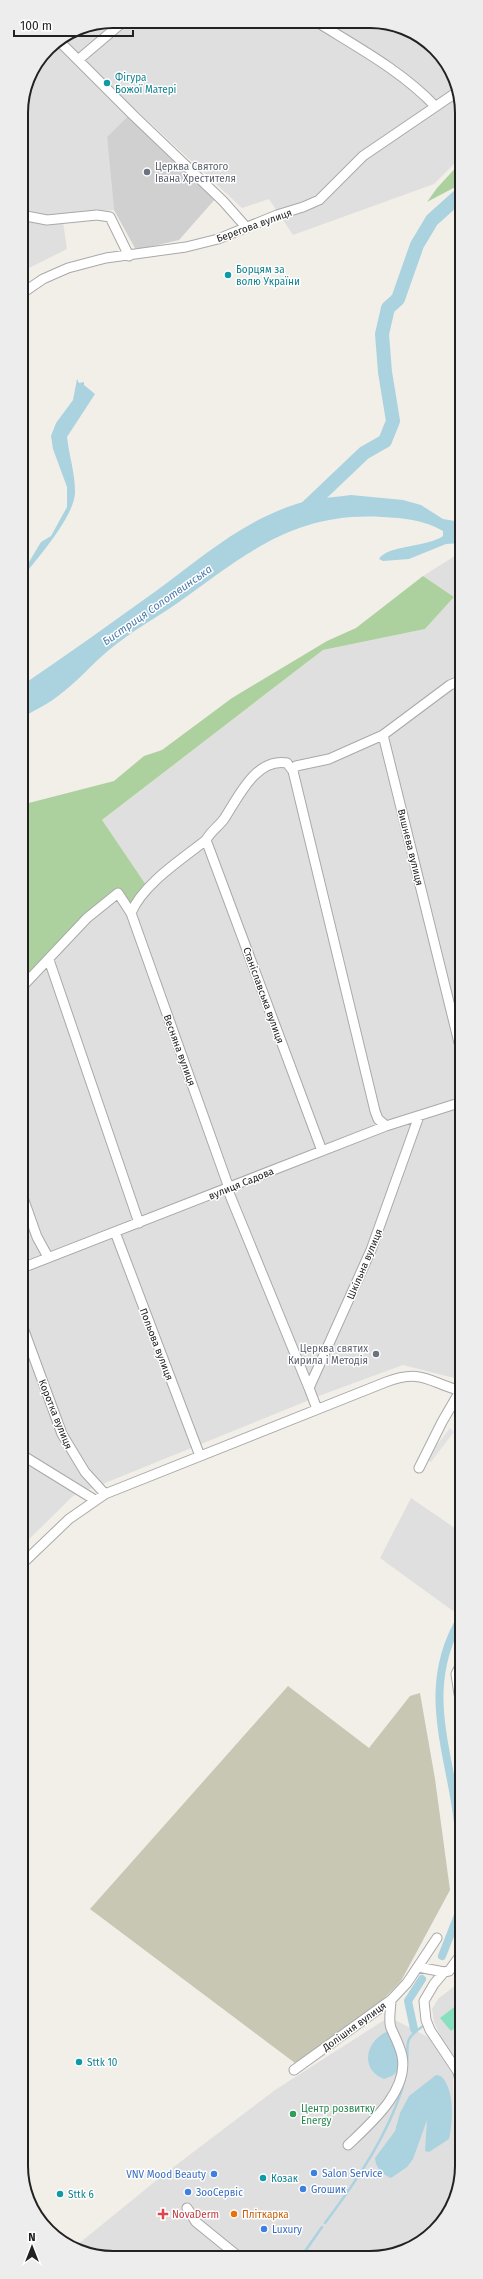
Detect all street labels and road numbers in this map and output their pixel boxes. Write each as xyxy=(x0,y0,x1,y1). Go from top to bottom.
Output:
street label: Берегова вулиця xyxy=(215,207,294,245)
street label: Вишнева вулиця xyxy=(395,808,425,887)
street label: Станіславська вулиця xyxy=(240,945,287,1045)
street label: Весняна вулиця xyxy=(161,1013,198,1088)
street label: вулиця Садова xyxy=(207,1165,276,1202)
street label: Шкільна вулиця xyxy=(344,1227,385,1302)
street label: Польова вулиця xyxy=(137,1307,175,1382)
street label: Коротка вулиця xyxy=(36,1378,75,1451)
street label: Долішня вулиця xyxy=(319,1999,389,2055)

